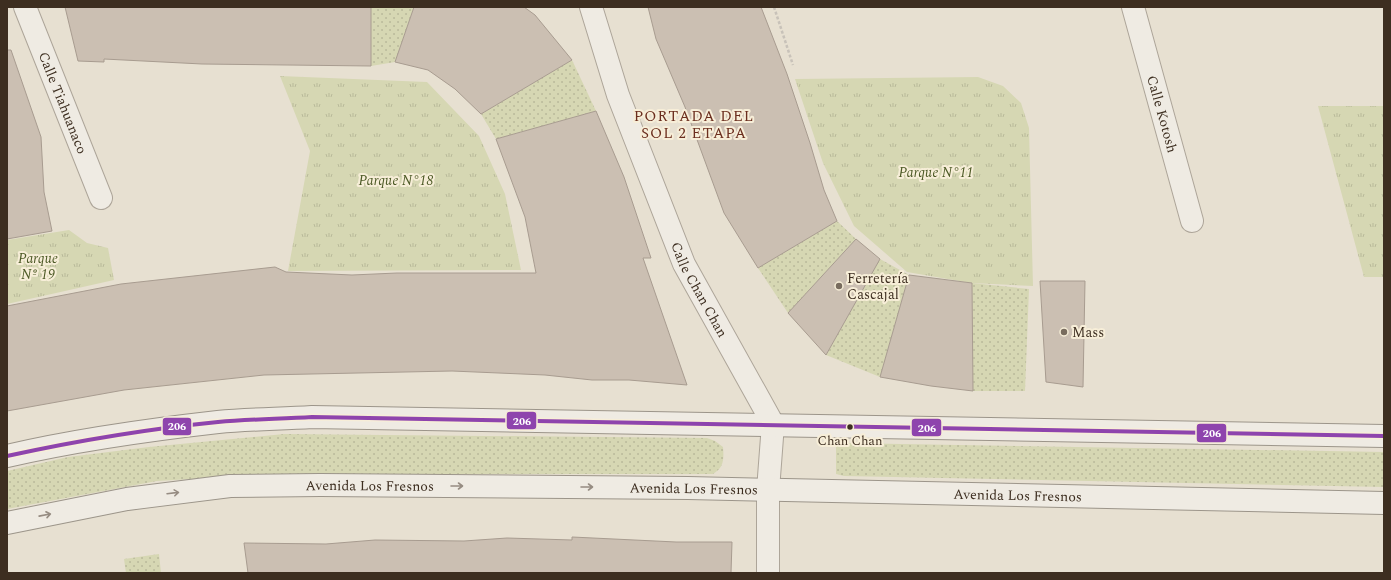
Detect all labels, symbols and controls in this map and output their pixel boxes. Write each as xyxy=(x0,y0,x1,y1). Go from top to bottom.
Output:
street label: Calle Tiahuanaco xyxy=(33,49,93,157)
street label: Calle Kotosh xyxy=(1142,73,1183,155)
district label: PORTADA DEL SOL 2 ETAPA xyxy=(634,105,754,145)
park label: Parque N°11 xyxy=(898,162,974,183)
park label: Parque N°18 xyxy=(358,170,434,191)
street label: Calle Chan Chan xyxy=(666,239,733,341)
park label: Parque Nº 19 xyxy=(18,248,58,285)
place label: Ferretería Cascajal xyxy=(847,268,909,305)
marker: Ferretería Cascajal xyxy=(834,281,844,291)
place label: Mass xyxy=(1072,322,1104,343)
marker: Mass xyxy=(1059,327,1069,337)
line badge: 206 xyxy=(506,411,537,430)
text: 206 xyxy=(513,413,531,430)
line badge: 206 xyxy=(162,417,192,436)
text: 206 xyxy=(168,418,186,435)
line badge: 206 xyxy=(911,418,942,437)
text: 206 xyxy=(918,420,936,437)
marker: Chan Chan xyxy=(845,422,855,432)
line badge: 206 xyxy=(1196,423,1227,443)
text: 206 xyxy=(1203,425,1221,442)
place label: Chan Chan xyxy=(818,431,883,451)
street label: Avenida Los Fresnos xyxy=(305,474,434,496)
street label: Avenida Los Fresnos xyxy=(629,477,758,500)
one-way arrow xyxy=(450,482,463,490)
one-way arrow xyxy=(580,483,593,491)
street label: Avenida Los Fresnos xyxy=(953,483,1082,507)
one-way arrow xyxy=(166,489,179,497)
one-way arrow xyxy=(38,511,51,519)

